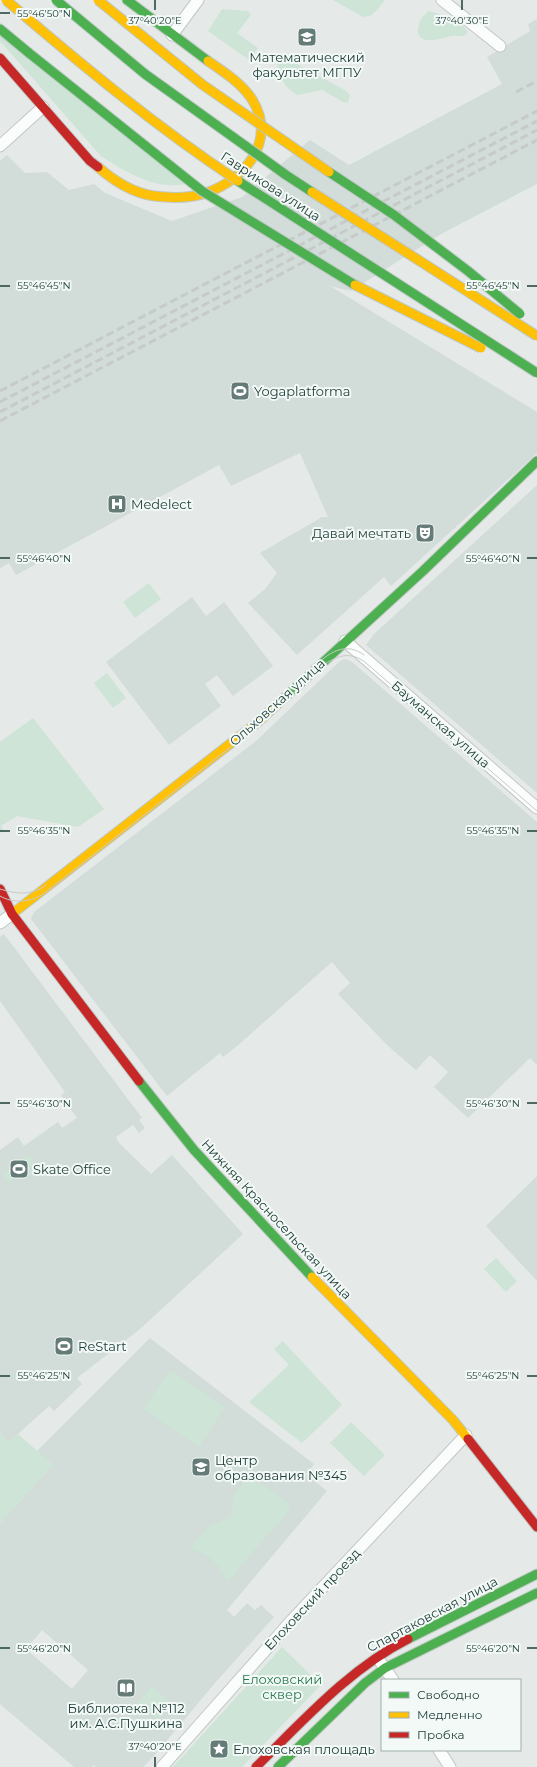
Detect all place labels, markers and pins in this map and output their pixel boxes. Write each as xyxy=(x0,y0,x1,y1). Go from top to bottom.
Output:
school or university icon: Математический факультет МГПУ xyxy=(296,26,318,48)
place label: Математический факультет МГПУ xyxy=(249,49,365,80)
sports icon: Yogaplatforma xyxy=(229,380,251,402)
place label: Yogaplatforma xyxy=(254,383,350,399)
hospital icon: Medelect xyxy=(106,493,128,515)
place label: Medelect xyxy=(131,496,192,512)
theatre icon: Давай мечтать xyxy=(414,522,436,544)
place label: Давай мечтать xyxy=(312,525,411,541)
sports icon: Skate Office xyxy=(8,1158,30,1180)
place label: Skate Office xyxy=(33,1161,111,1177)
sports icon: ReStart xyxy=(53,1335,75,1357)
place label: ReStart xyxy=(78,1338,127,1354)
place label: Центр образования №345 xyxy=(215,1452,347,1483)
school or university icon: Центр образования №345 xyxy=(190,1456,212,1478)
library icon: Библиотека №112 им. А.С.Пушкина xyxy=(115,1677,137,1699)
place label: Библиотека №112 им. А.С.Пушкина xyxy=(67,1700,185,1731)
place icon: Елоховская площадь xyxy=(208,1738,230,1760)
place label: Елоховская площадь xyxy=(233,1741,375,1757)

